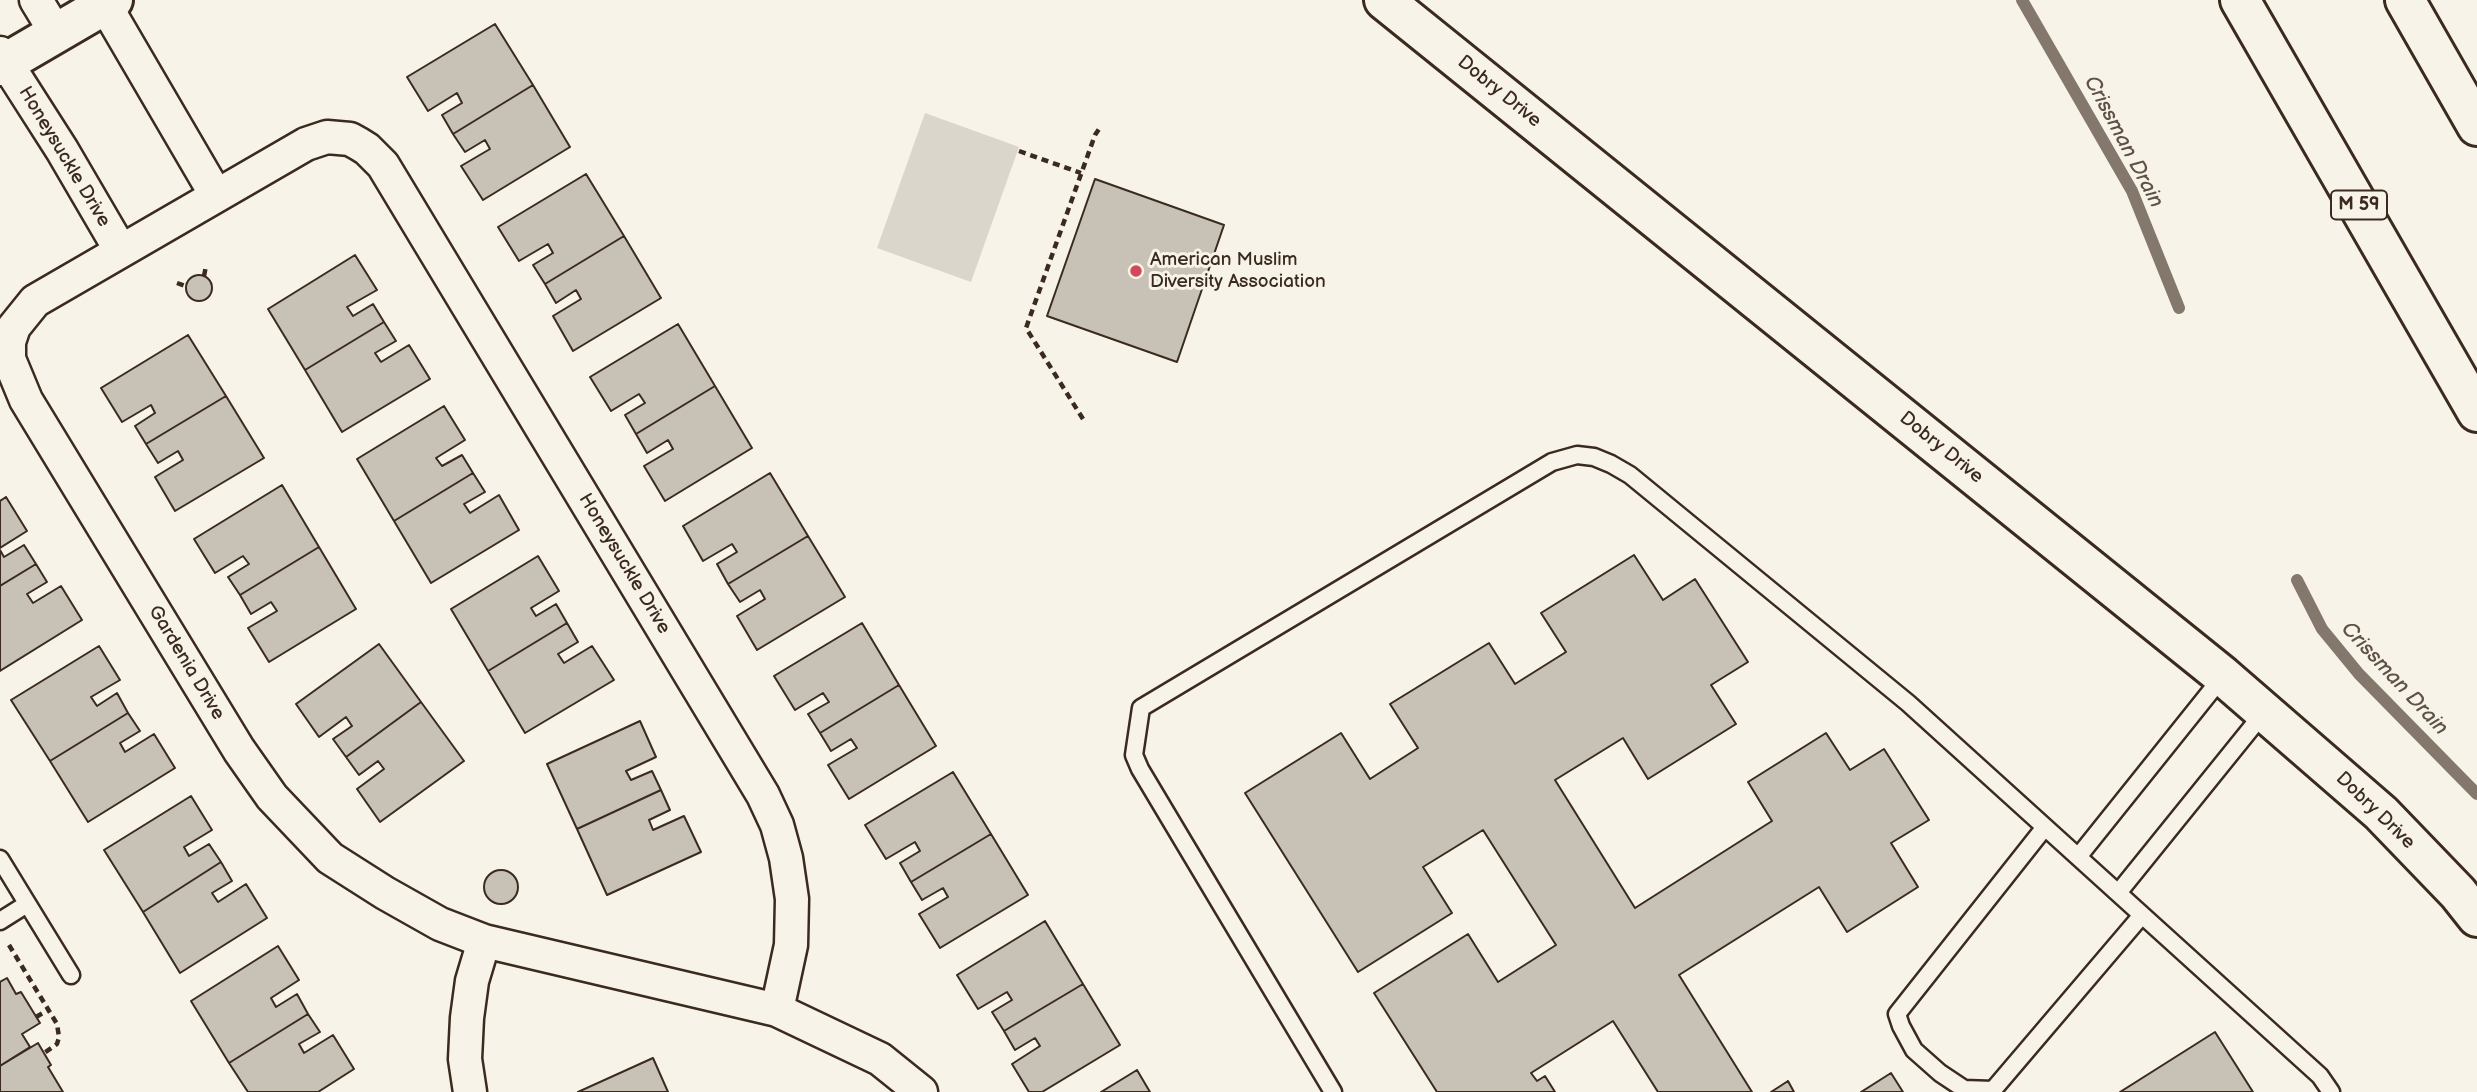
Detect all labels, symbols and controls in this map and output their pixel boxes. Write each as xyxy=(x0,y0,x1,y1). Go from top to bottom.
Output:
street label: Dobry Drive xyxy=(1452,51,1546,133)
water label: Crissman Drain xyxy=(2078,72,2168,212)
street label: Honeysuckle Drive xyxy=(13,83,115,231)
road number: M 59 xyxy=(2331,190,2387,220)
place label: American Muslim Diversity Association xyxy=(1150,249,1326,293)
marker: American Muslim Diversity Association xyxy=(1128,263,1144,279)
street label: Dobry Drive xyxy=(1894,407,1988,489)
street label: Honeysuckle Drive xyxy=(573,490,675,638)
street label: Gardenia Drive xyxy=(143,602,229,724)
water label: Crissman Drain xyxy=(2335,617,2453,741)
street label: Dobry Drive xyxy=(2331,768,2419,854)

